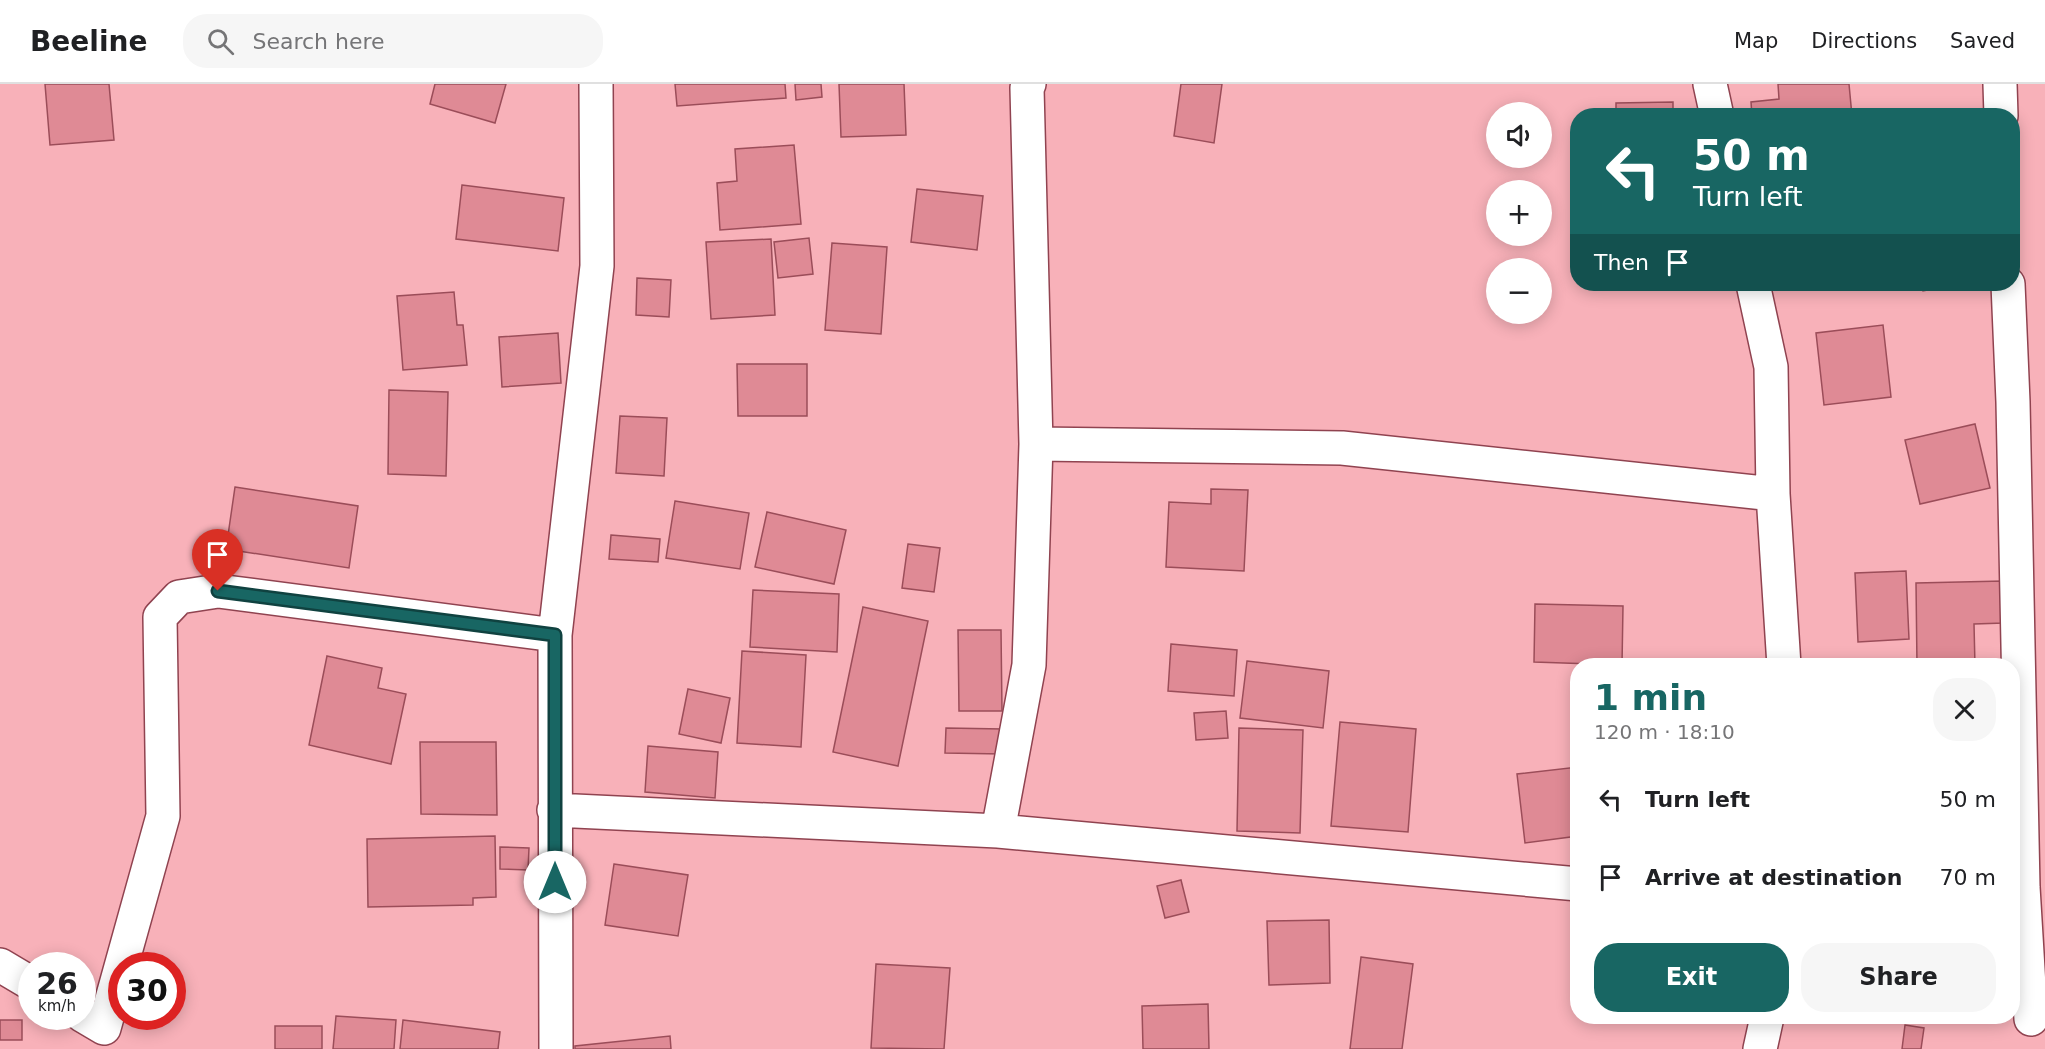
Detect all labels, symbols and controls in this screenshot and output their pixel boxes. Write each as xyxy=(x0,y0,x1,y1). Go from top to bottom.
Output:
search box xyxy=(183,14,603,68)
text: Beeline xyxy=(30,25,147,58)
icon: search xyxy=(204,25,237,58)
text: Search here xyxy=(252,29,385,54)
text: Map xyxy=(1734,29,1778,53)
text: Directions xyxy=(1811,29,1917,53)
text: Saved xyxy=(1950,29,2015,53)
map controls xyxy=(1486,102,1552,324)
button: sound xyxy=(1486,102,1552,168)
text: 50 m xyxy=(1693,131,1810,180)
icon: left xyxy=(1594,132,1672,210)
button: + xyxy=(1486,180,1552,246)
text: Turn left xyxy=(1693,181,1803,212)
icon: arrive xyxy=(1661,246,1694,279)
text: Then xyxy=(1594,250,1649,275)
button: − xyxy=(1486,258,1552,324)
pin xyxy=(192,529,243,591)
icon: arrive xyxy=(201,538,234,571)
text: 1 min xyxy=(1594,677,1707,718)
button: close xyxy=(1933,678,1996,741)
text: 120 m · 18:10 xyxy=(1594,720,1735,744)
icon: left xyxy=(1594,783,1627,816)
text: Turn left xyxy=(1645,787,1750,812)
text: 50 m xyxy=(1940,787,1996,812)
position arrow xyxy=(523,850,587,914)
icon: arrive xyxy=(1594,861,1627,894)
text: Arrive at destination xyxy=(1645,865,1902,890)
text: 70 m xyxy=(1940,865,1996,890)
button: Exit xyxy=(1594,943,1789,1012)
button: Share xyxy=(1801,943,1996,1012)
speed limit sign: 30 xyxy=(108,952,186,1030)
text: 26 xyxy=(36,966,78,1001)
text: km/h xyxy=(38,997,76,1015)

